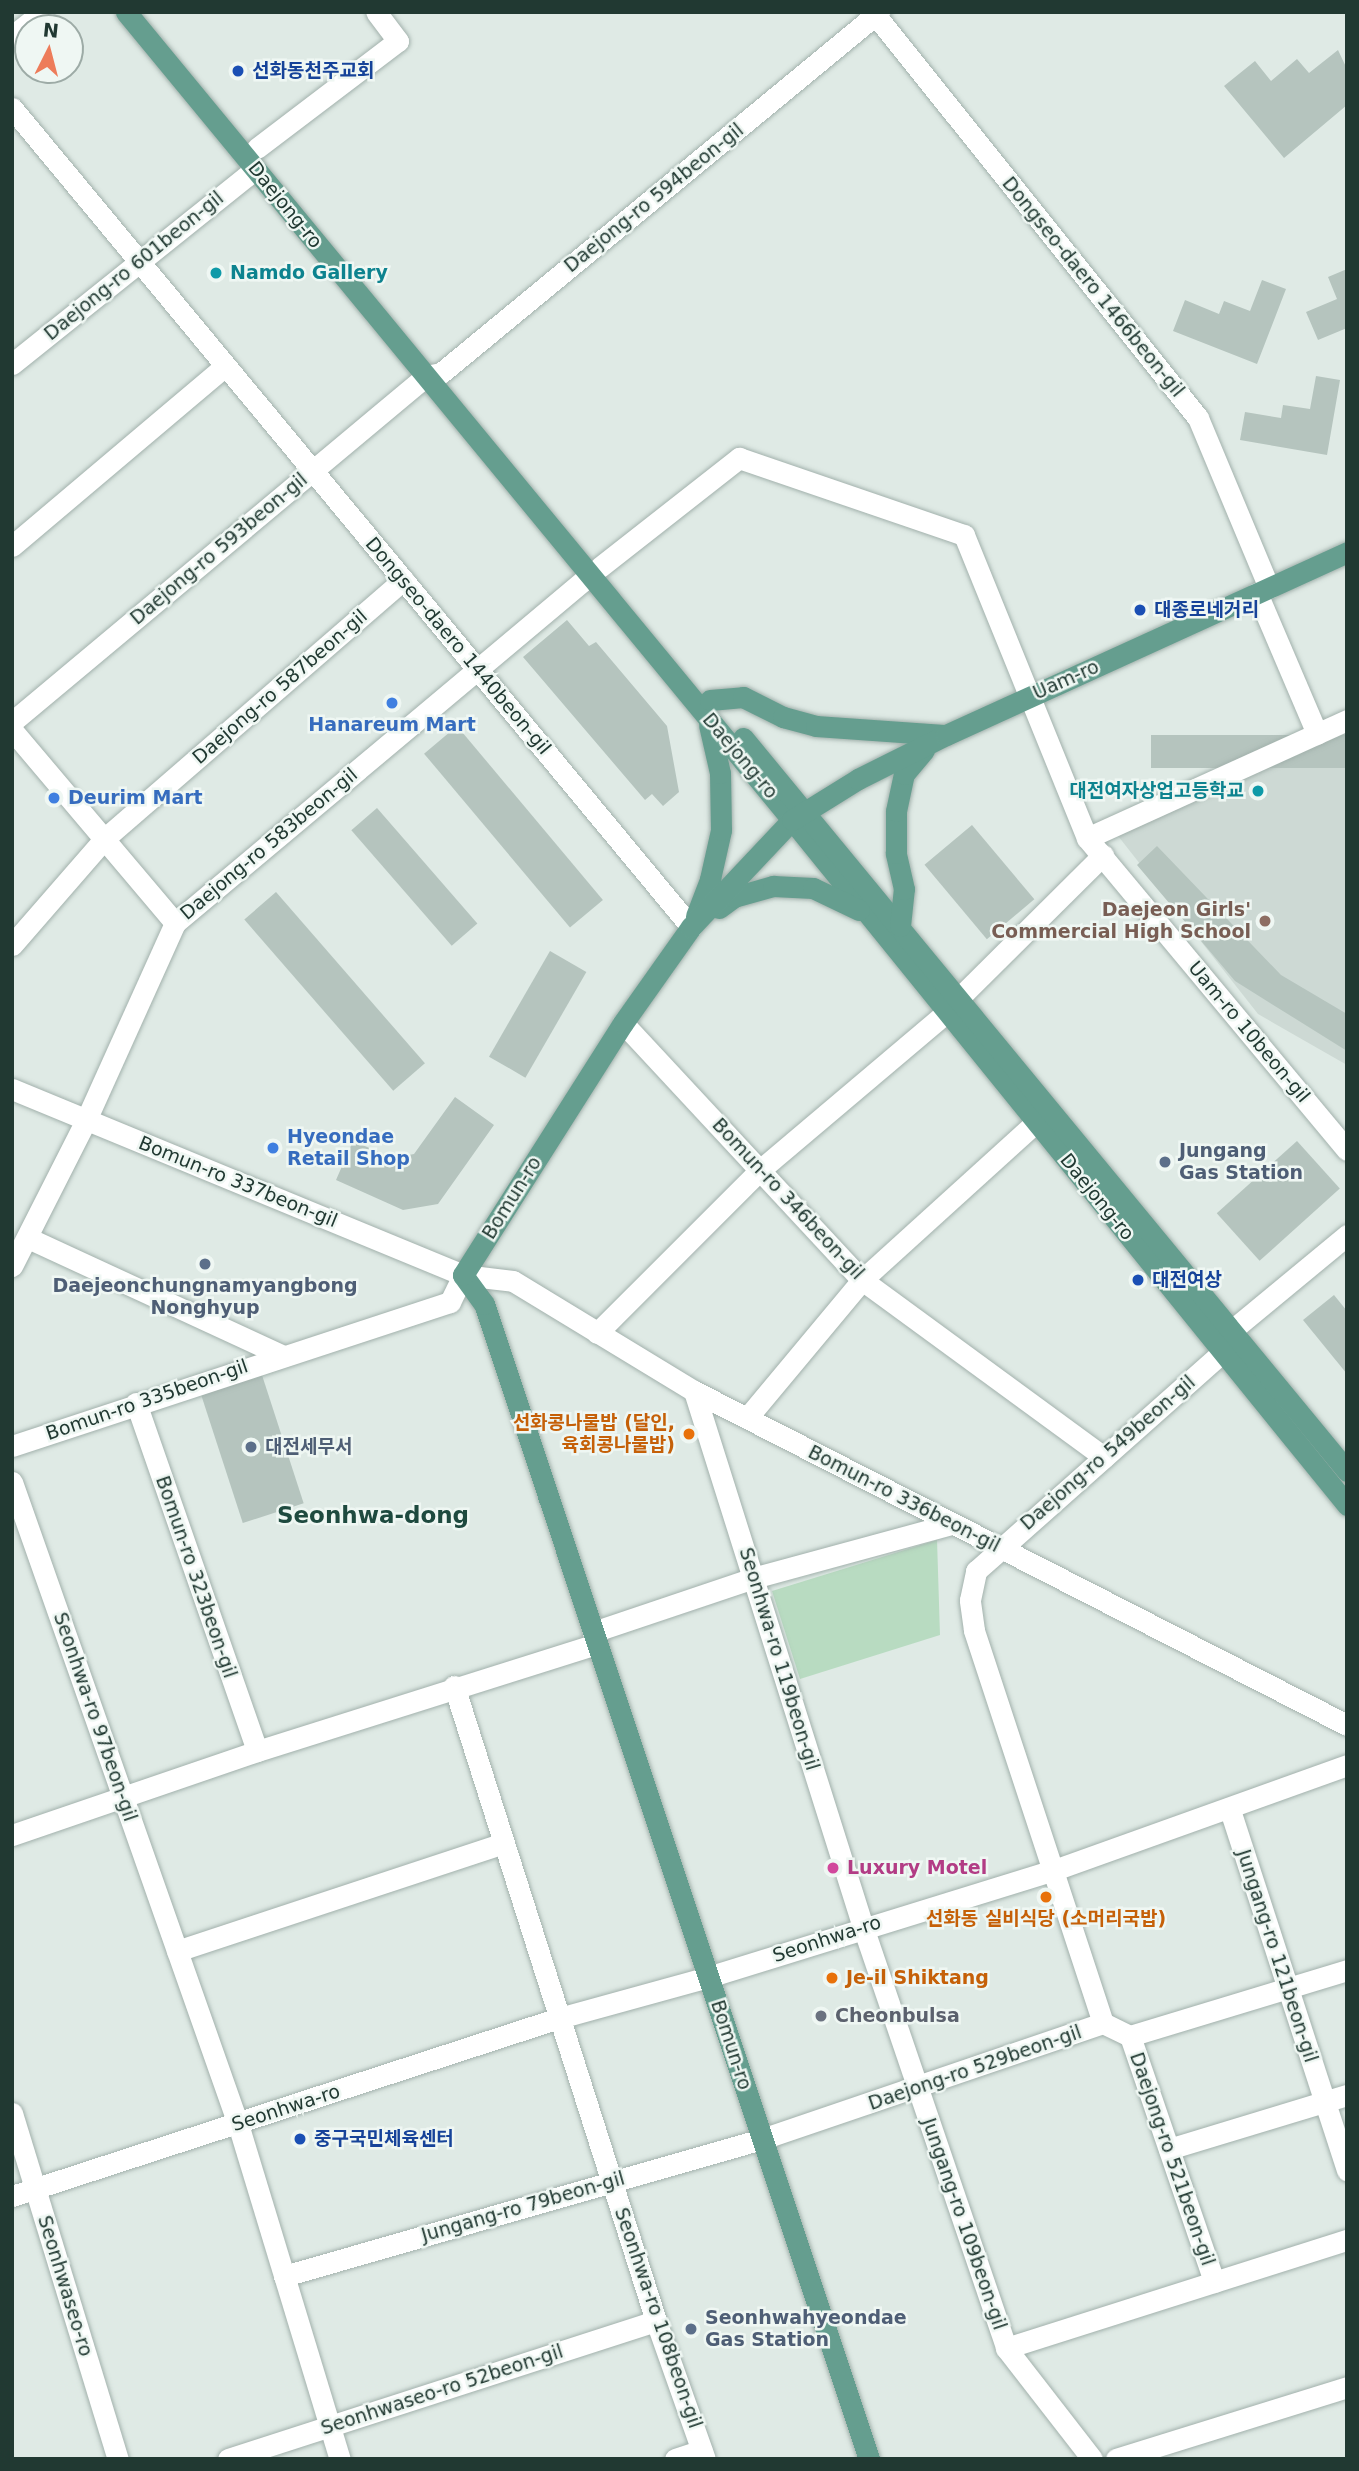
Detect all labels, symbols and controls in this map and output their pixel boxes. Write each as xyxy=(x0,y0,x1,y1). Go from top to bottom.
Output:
north arrow xyxy=(14,14,84,84)
text: N xyxy=(42,18,60,42)
place label: 선화동천주교회 xyxy=(252,60,374,82)
marker: 선화동천주교회 xyxy=(230,63,246,79)
street label: Daejong-ro 594beon-gil xyxy=(560,119,748,277)
street label: Daejong-ro xyxy=(243,157,327,253)
street label: Dongseo-daero 1466beon-gil xyxy=(997,172,1189,402)
street label: Daejong-ro 601beon-gil xyxy=(40,187,228,345)
place label: Namdo Gallery xyxy=(230,262,388,284)
marker: Namdo Gallery xyxy=(208,265,224,281)
street label: Daejong-ro 593beon-gil xyxy=(126,468,312,630)
street label: Dongseo-daero 1440beon-gil xyxy=(360,533,556,759)
place label: 대종로네거리 xyxy=(1154,599,1259,621)
marker: 대종로네거리 xyxy=(1132,602,1148,618)
street label: Daejong-ro 587beon-gil xyxy=(188,605,372,769)
street label: Uam-ro xyxy=(1029,655,1103,705)
marker: Hanareum Mart xyxy=(384,695,400,711)
street label: Daejong-ro xyxy=(698,709,782,803)
place label: Hanareum Mart xyxy=(308,714,476,736)
street label: Daejong-ro 583beon-gil xyxy=(176,763,362,925)
place label: 대전여자상업고등학교 xyxy=(1069,780,1244,802)
marker: 대전여자상업고등학교 xyxy=(1250,783,1266,799)
place label: Deurim Mart xyxy=(68,787,203,809)
marker: Deurim Mart xyxy=(46,790,62,806)
place label: Daejeon Girls' Commercial High School xyxy=(991,899,1251,943)
marker: Daejeon Girls' Commercial High School xyxy=(1257,913,1273,929)
street label: Uam-ro 10beon-gil xyxy=(1183,957,1315,1107)
street label: Bomun-ro 346beon-gil xyxy=(707,1114,869,1284)
place label: Hyeondae Retail Shop xyxy=(287,1126,410,1170)
street label: Bomun-ro 337beon-gil xyxy=(135,1132,341,1232)
marker: Hyeondae Retail Shop xyxy=(265,1140,281,1156)
place label: Jungang Gas Station xyxy=(1179,1140,1303,1184)
street label: Daejong-ro xyxy=(1055,1149,1139,1245)
street label: Bomun-ro xyxy=(478,1152,546,1244)
marker: Jungang Gas Station xyxy=(1157,1154,1173,1170)
marker: Daejeonchungnamyangbong Nonghyup xyxy=(197,1256,213,1272)
place label: 대전여상 xyxy=(1152,1269,1222,1291)
marker: 대전여상 xyxy=(1130,1272,1146,1288)
place label: Daejeonchungnamyangbong Nonghyup xyxy=(52,1275,358,1319)
street label: Bomun-ro 335beon-gil xyxy=(43,1355,251,1445)
street label: Daejong-ro 549beon-gil xyxy=(1016,1371,1200,1535)
place label: 선화콩나물밥 (달인, 육회콩나물밥) xyxy=(513,1412,675,1456)
marker: 선화콩나물밥 (달인, 육회콩나물밥) xyxy=(681,1426,697,1442)
place label: 대전세무서 xyxy=(265,1436,352,1458)
marker: 대전세무서 xyxy=(243,1439,259,1455)
street label: Bomun-ro 336beon-gil xyxy=(804,1441,1004,1557)
street label: Bomun-ro 323beon-gil xyxy=(151,1473,241,1681)
district label: Seonhwa-dong xyxy=(277,1501,469,1529)
street label: Seonhwa-ro 119beon-gil xyxy=(734,1545,824,1773)
street label: Seonhwa-ro 97beon-gil xyxy=(48,1609,142,1825)
street label: Jungang-ro 121beon-gil xyxy=(1232,1847,1322,2065)
place label: Luxury Motel xyxy=(847,1857,987,1879)
marker: Luxury Motel xyxy=(825,1860,841,1876)
marker: 선화동 실비식당 (소머리국밥) xyxy=(1038,1889,1054,1905)
place label: 선화동 실비식당 (소머리국밥) xyxy=(926,1908,1166,1930)
street label: Seonhwa-ro xyxy=(770,1911,884,1967)
place label: Je-il Shiktang xyxy=(846,1967,989,1989)
marker: Je-il Shiktang xyxy=(824,1970,840,1986)
street label: Bomun-ro xyxy=(706,1997,756,2093)
place label: Cheonbulsa xyxy=(835,2005,960,2027)
marker: Cheonbulsa xyxy=(813,2008,829,2024)
street label: Daejong-ro 529beon-gil xyxy=(865,2021,1085,2115)
street label: Daejong-ro 521beon-gil xyxy=(1125,2049,1219,2269)
street label: Seonhwa-ro xyxy=(229,2080,343,2136)
street label: Jungang-ro 109beon-gil xyxy=(917,2115,1011,2333)
place label: 중구국민체육센터 xyxy=(314,2128,454,2150)
marker: 중구국민체육센터 xyxy=(292,2131,308,2147)
street label: Jungang-ro 79beon-gil xyxy=(419,2167,627,2247)
street label: Seonhwa-ro 108beon-gil xyxy=(610,2205,706,2431)
street label: Seonhwaseo-ro xyxy=(33,2213,97,2359)
place label: Seonhwahyeondae Gas Station xyxy=(705,2307,907,2351)
marker: Seonhwahyeondae Gas Station xyxy=(683,2321,699,2337)
street label: Seonhwaseo-ro 52beon-gil xyxy=(318,2340,566,2440)

